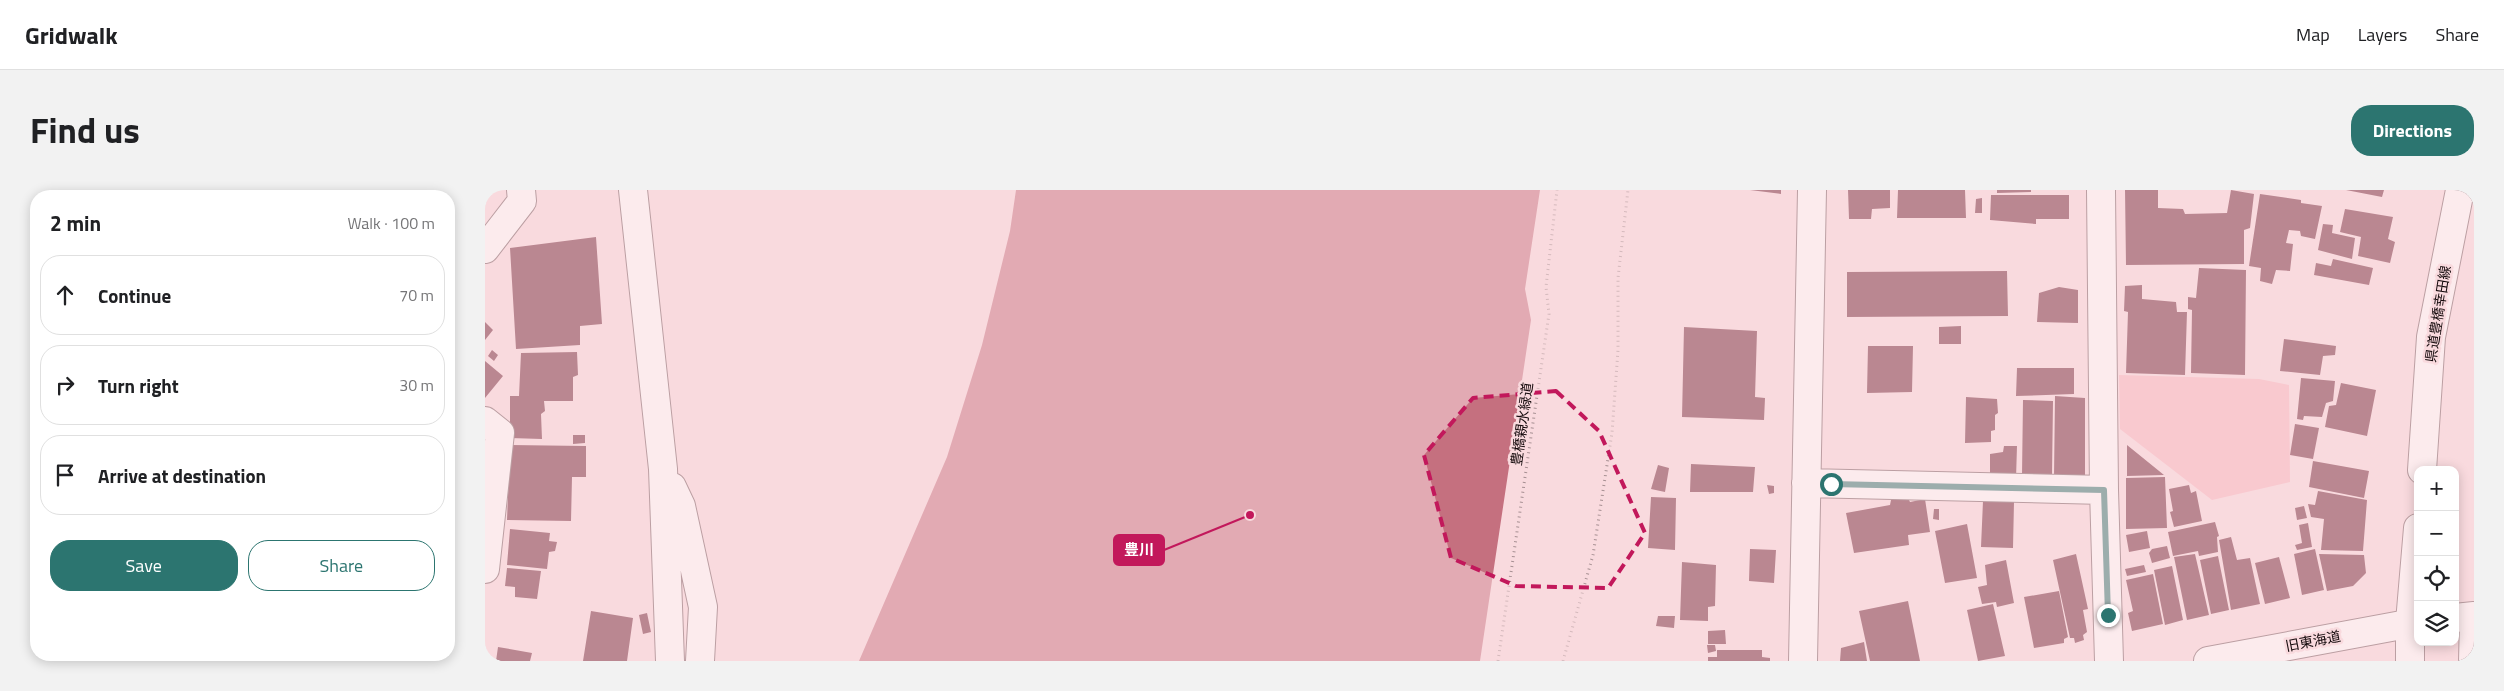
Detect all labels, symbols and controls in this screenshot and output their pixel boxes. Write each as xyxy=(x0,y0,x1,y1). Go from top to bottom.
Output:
text: Gridwalk xyxy=(25,17,118,53)
text: Map xyxy=(2296,21,2330,48)
text: Layers xyxy=(2358,21,2407,48)
text: Share xyxy=(2435,21,2479,48)
text: Find us xyxy=(30,103,140,157)
button: Directions xyxy=(2351,105,2474,156)
text: 2 min xyxy=(50,207,101,239)
text: Walk · 100 m xyxy=(347,211,435,235)
street label: 県道豊橋幸田線 xyxy=(2419,264,2456,364)
icon: ahead xyxy=(51,281,79,309)
text: Continue xyxy=(98,281,171,310)
text: 70 m xyxy=(399,283,434,307)
icon: right xyxy=(51,371,79,399)
text: Turn right xyxy=(98,371,179,400)
text: 30 m xyxy=(399,373,434,397)
street label: 豊橋親水緑道 xyxy=(1505,381,1538,467)
icon: arrive xyxy=(51,461,79,489)
text: Arrive at destination xyxy=(98,461,266,490)
map controls xyxy=(2414,466,2459,646)
button: + xyxy=(2414,466,2459,511)
route start xyxy=(1820,473,1843,496)
button: − xyxy=(2414,511,2459,556)
callout: 豊川 xyxy=(1114,535,1164,565)
text: 豊川 xyxy=(1124,538,1154,561)
button: Save xyxy=(50,540,238,591)
button: Share xyxy=(248,540,435,591)
button: locate xyxy=(2414,556,2459,601)
button: layers xyxy=(2414,601,2459,646)
route end xyxy=(2097,604,2120,627)
street label: 旧東海道 xyxy=(2283,625,2342,656)

